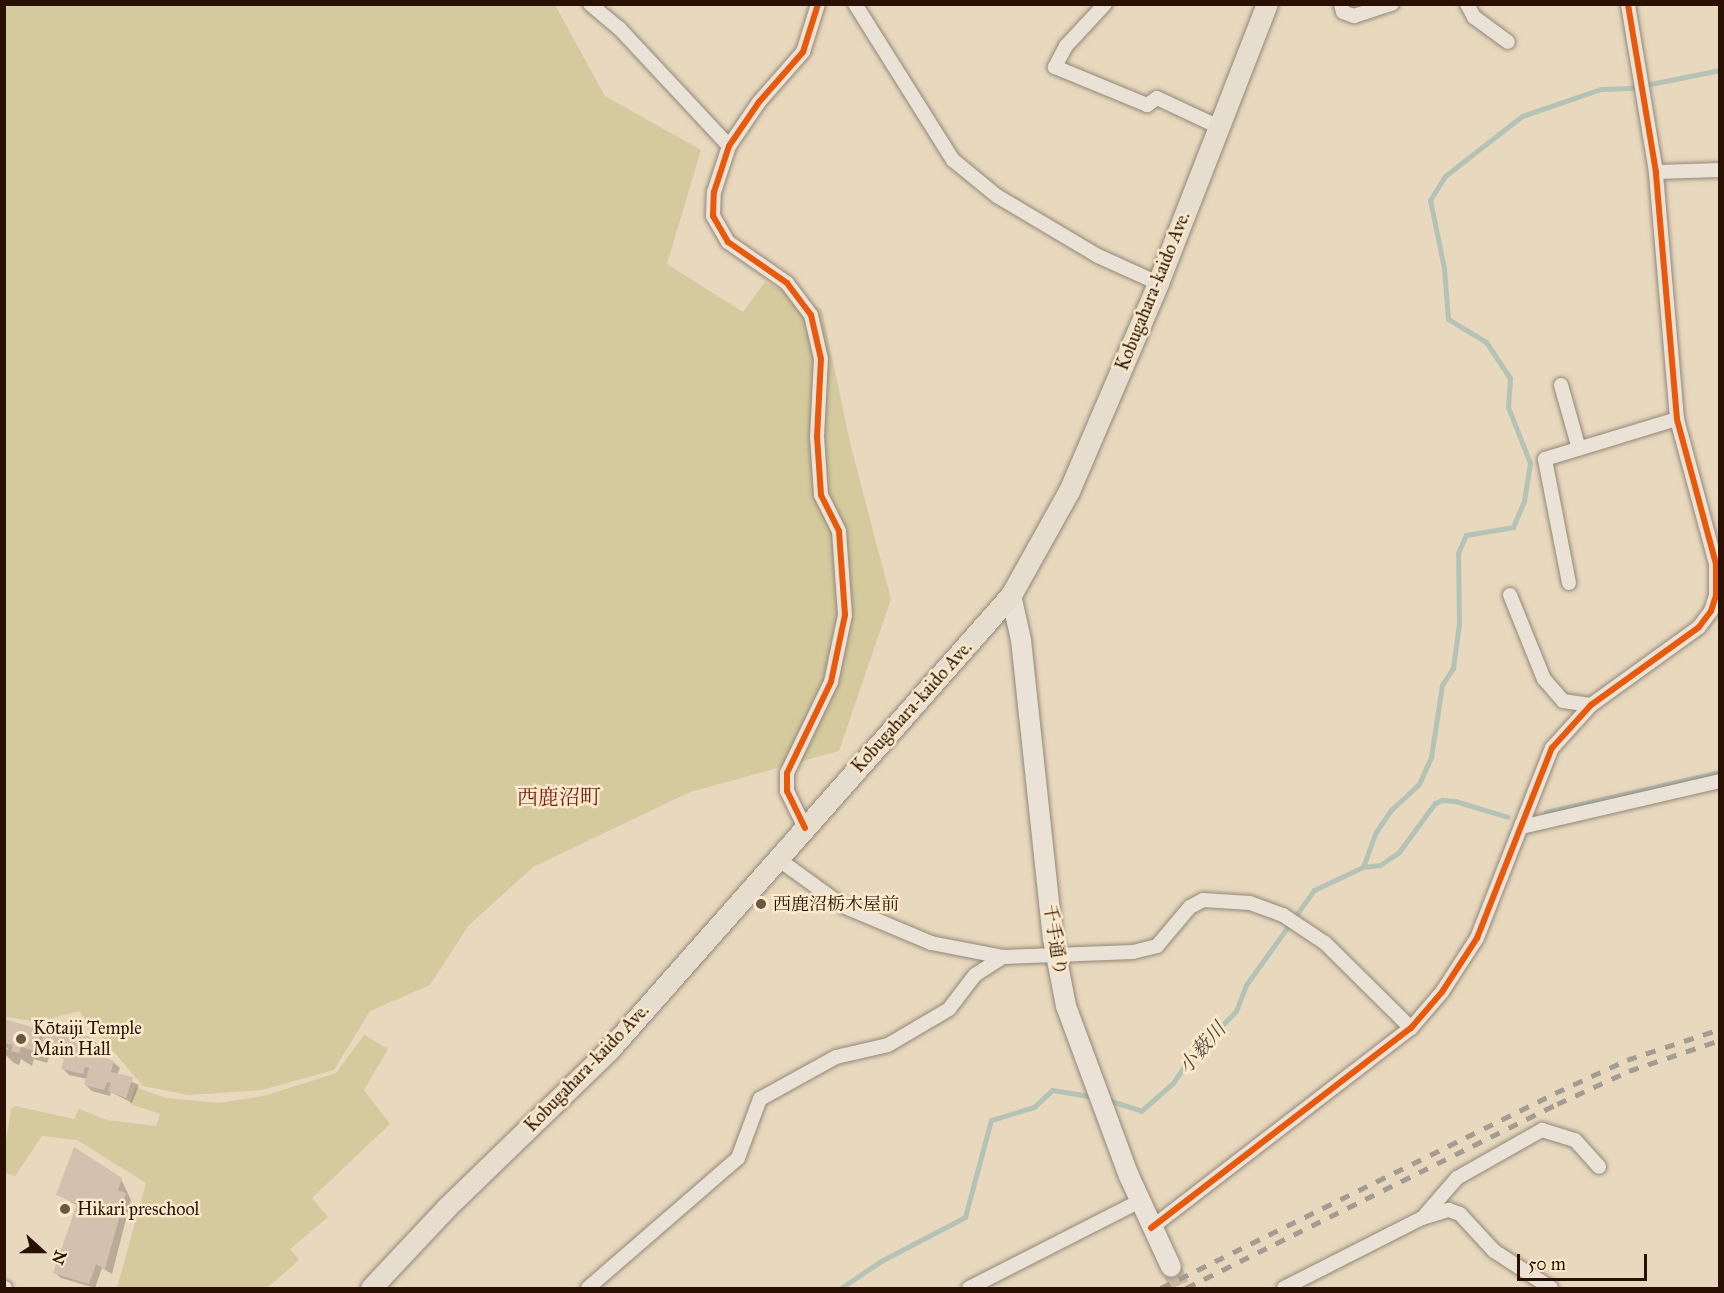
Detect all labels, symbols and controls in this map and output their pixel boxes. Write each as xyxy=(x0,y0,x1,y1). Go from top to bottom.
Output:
street label: Kobugahara-kaido Ave. xyxy=(1111,208,1195,374)
street label: Kobugahara-kaido Ave. xyxy=(847,637,977,777)
district label: 西鹿沼町 xyxy=(517,784,601,810)
place label: 西鹿沼栃木屋前 xyxy=(773,893,899,915)
marker: 西鹿沼栃木屋前 xyxy=(754,897,768,911)
street label: 千手通り xyxy=(1039,903,1071,977)
street label: Kobugahara-kaido Ave. xyxy=(520,1000,654,1136)
water label: 小薮川 xyxy=(1173,1017,1231,1079)
place label: Kōtaiji Temple Main Hall xyxy=(33,1018,142,1060)
marker: Kōtaiji Temple Main Hall xyxy=(14,1032,28,1046)
place label: Hikari preschool xyxy=(77,1198,199,1220)
marker: Hikari preschool xyxy=(58,1202,72,1216)
north arrow xyxy=(12,1221,72,1281)
scale bar xyxy=(1520,1242,1650,1280)
text: N xyxy=(48,1248,71,1267)
text: 50 m xyxy=(1528,1253,1566,1275)

